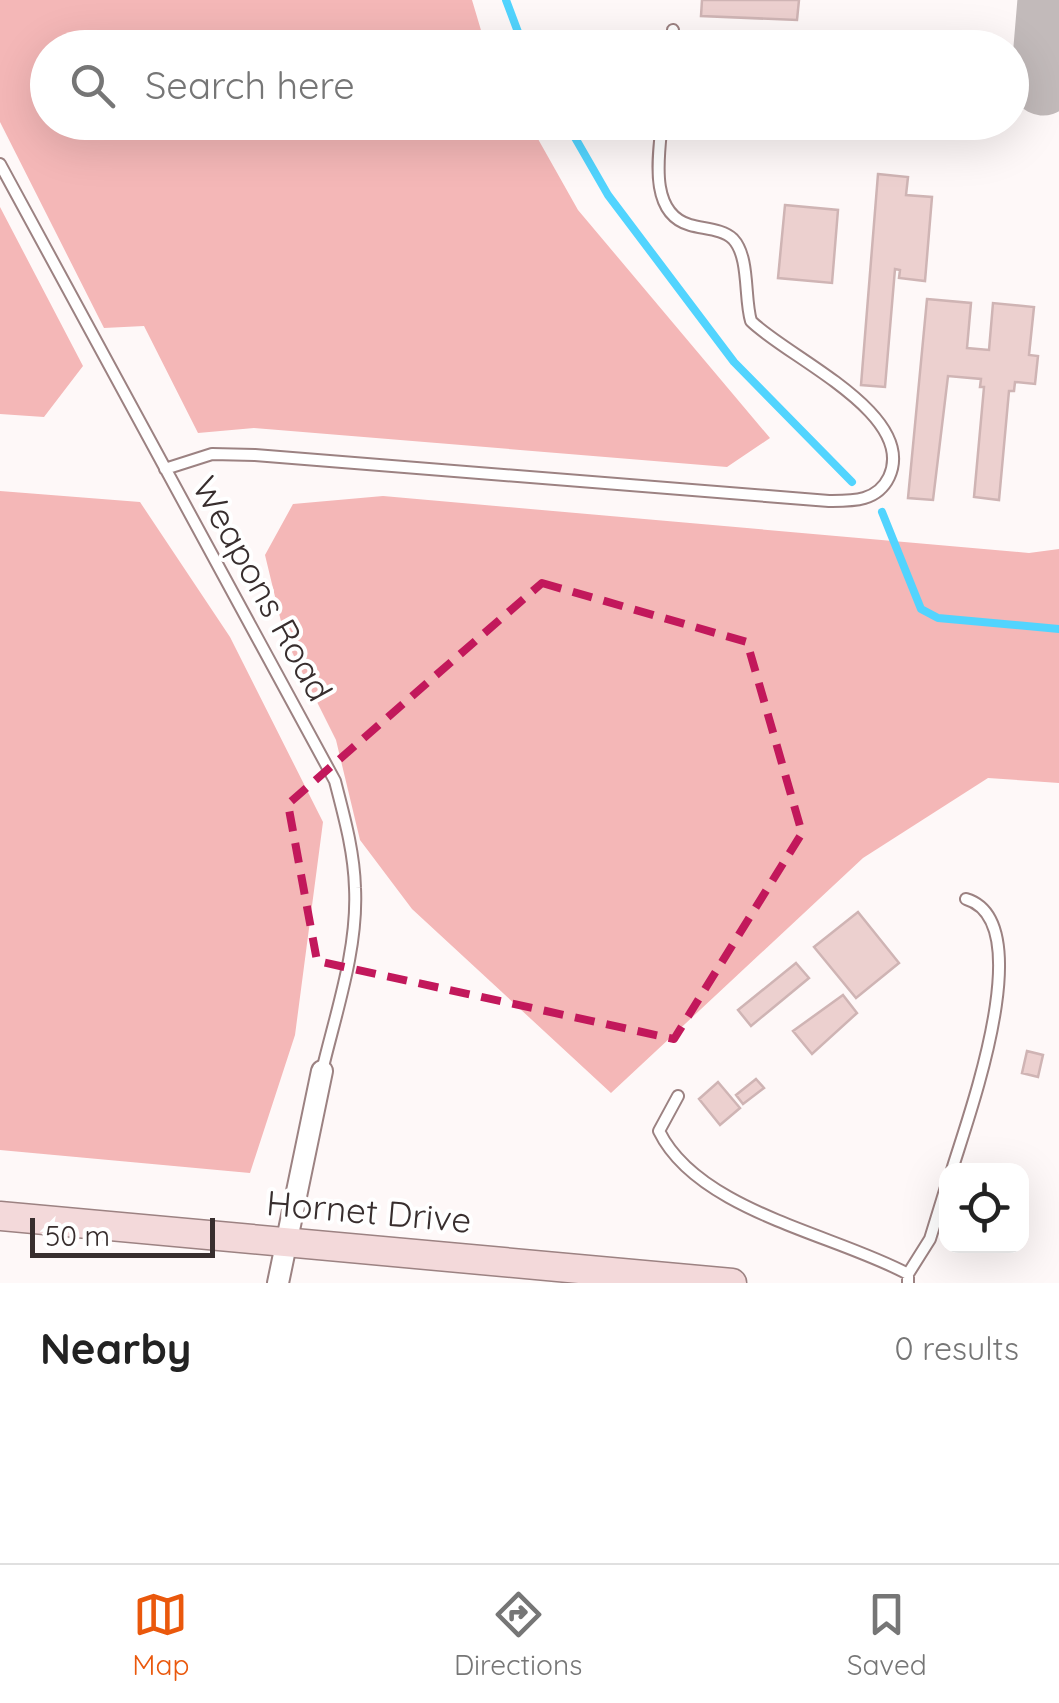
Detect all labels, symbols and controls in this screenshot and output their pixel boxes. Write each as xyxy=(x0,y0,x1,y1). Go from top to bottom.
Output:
search box xyxy=(30,30,1029,140)
icon: search xyxy=(65,58,120,113)
text: Search here xyxy=(145,61,355,109)
street label: Weapons Road xyxy=(183,469,343,708)
map controls xyxy=(939,1163,1029,1253)
button: locate xyxy=(939,1163,1029,1253)
street label: Hornet Drive xyxy=(265,1180,473,1242)
scale bar xyxy=(30,1213,215,1258)
text: 50 m xyxy=(45,1218,110,1253)
text: Nearby xyxy=(40,1322,191,1375)
text: 0 results xyxy=(895,1328,1019,1368)
tab: Map xyxy=(132,1587,189,1682)
tab: Directions xyxy=(454,1587,582,1682)
tab: Saved xyxy=(847,1587,927,1682)

